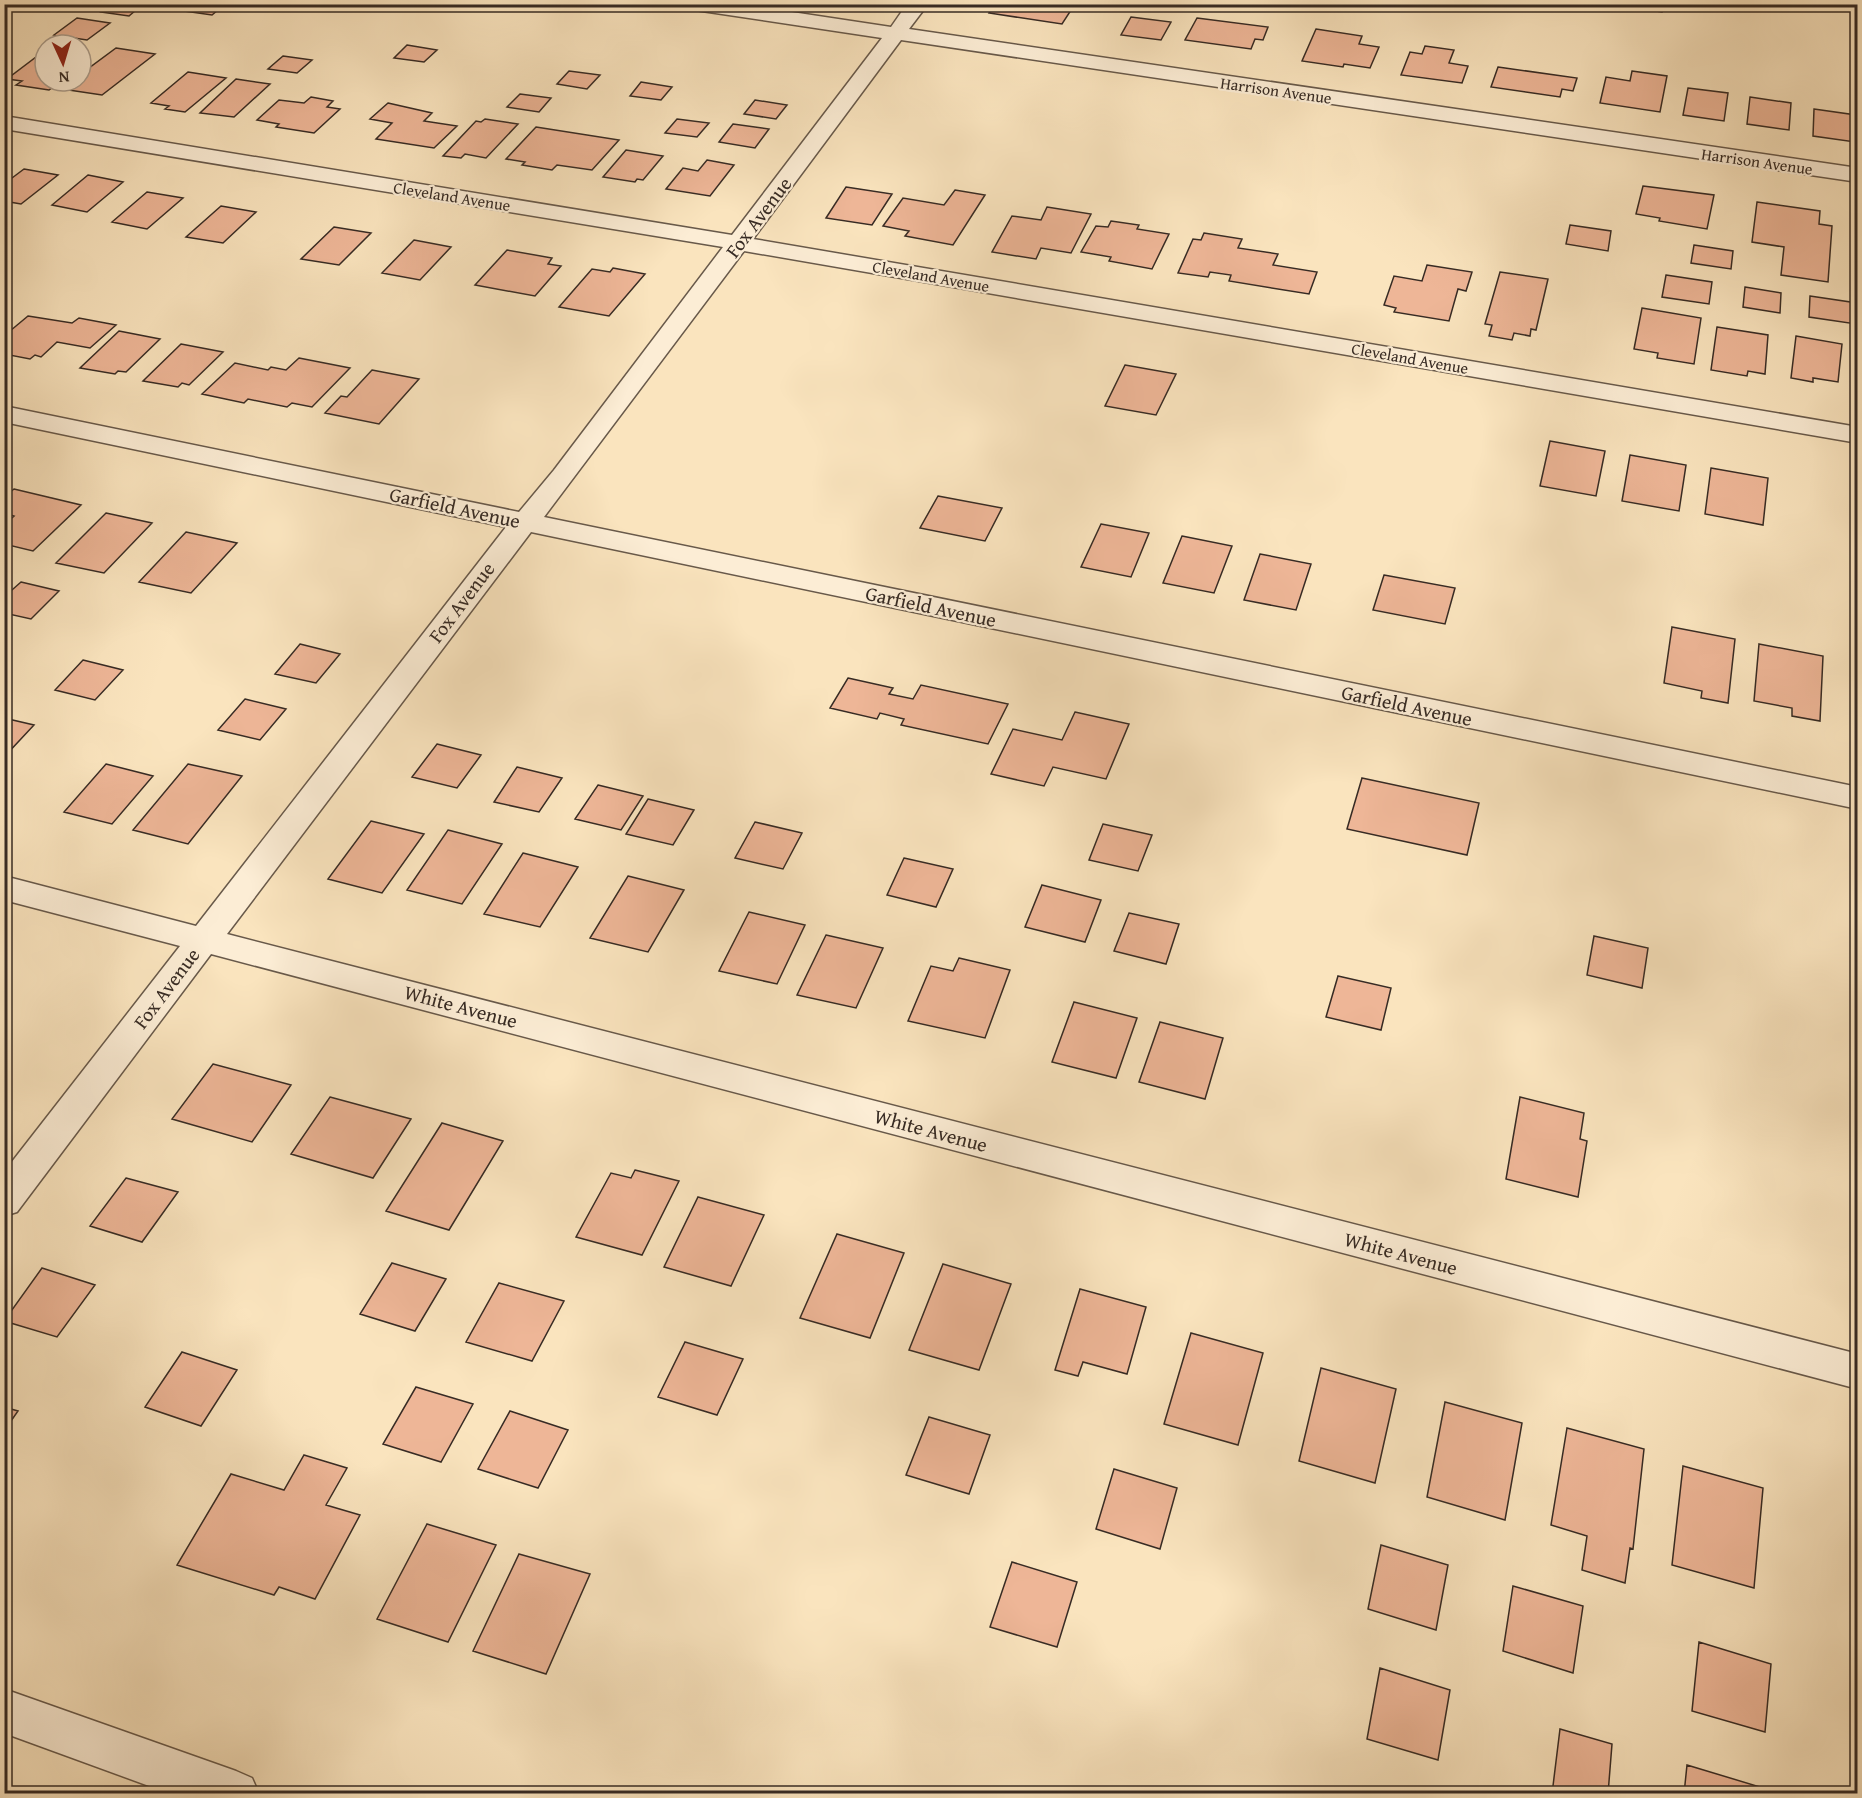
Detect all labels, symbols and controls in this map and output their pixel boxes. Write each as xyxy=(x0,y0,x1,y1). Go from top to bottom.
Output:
north arrow xyxy=(33,33,93,93)
text: N xyxy=(58,66,70,90)
street label: Harrison Avenue xyxy=(1219,70,1333,110)
street label: Harrison Avenue xyxy=(1700,141,1814,181)
street label: Fox Avenue xyxy=(718,170,798,264)
street label: Cleveland Avenue xyxy=(392,175,512,217)
street label: Cleveland Avenue xyxy=(871,254,991,298)
street label: Cleveland Avenue xyxy=(1350,336,1470,380)
street label: Garfield Avenue xyxy=(387,479,523,535)
street label: Fox Avenue xyxy=(421,555,501,649)
street label: Garfield Avenue xyxy=(863,578,999,634)
street label: Garfield Avenue xyxy=(1339,677,1475,733)
street label: Fox Avenue xyxy=(126,941,206,1035)
street label: White Avenue xyxy=(401,977,521,1035)
street label: White Avenue xyxy=(871,1101,991,1159)
street label: White Avenue xyxy=(1341,1224,1461,1282)

